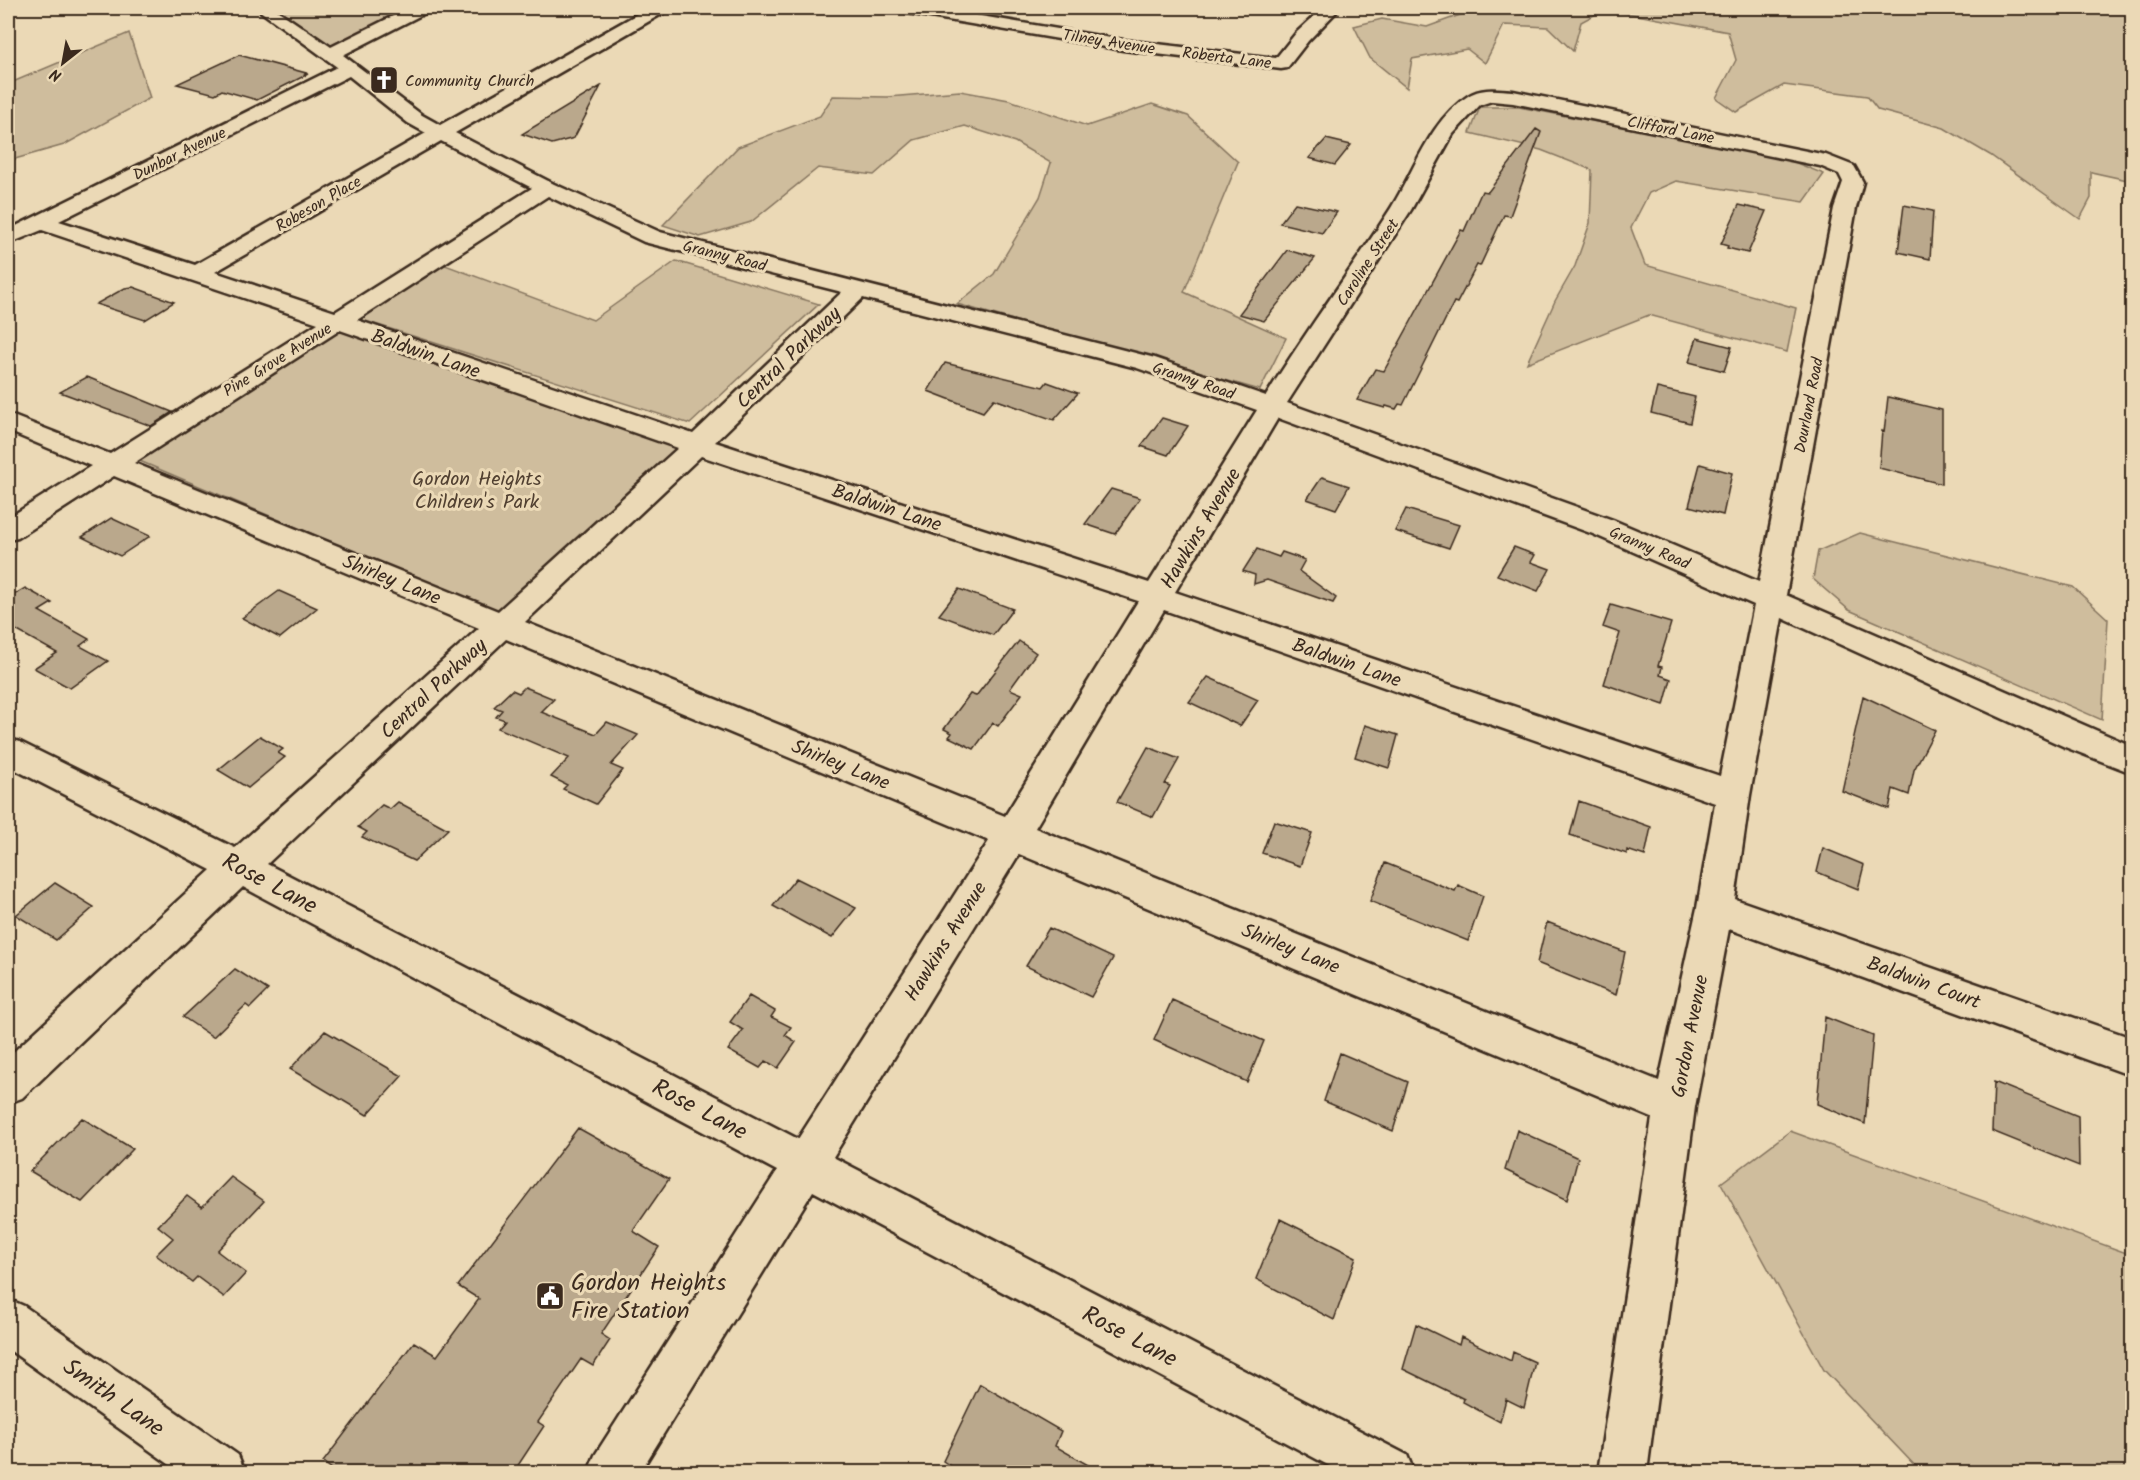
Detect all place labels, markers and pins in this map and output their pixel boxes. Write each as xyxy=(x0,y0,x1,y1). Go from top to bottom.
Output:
church icon: Community Church xyxy=(368,64,400,96)
place label: Community Church xyxy=(405,69,534,94)
place label: Gordon Heights Fire Station xyxy=(571,1264,726,1331)
public building icon: Gordon Heights Fire Station xyxy=(534,1280,566,1312)

